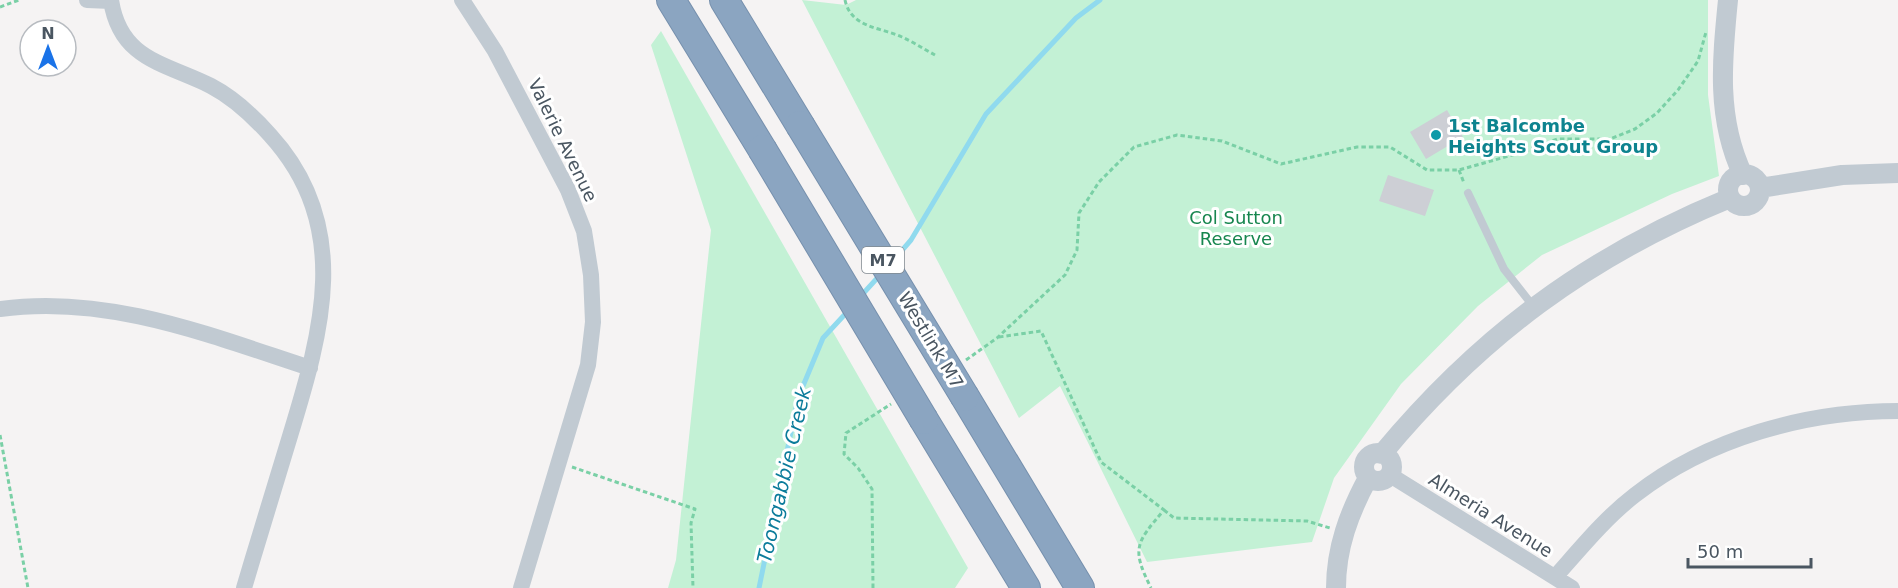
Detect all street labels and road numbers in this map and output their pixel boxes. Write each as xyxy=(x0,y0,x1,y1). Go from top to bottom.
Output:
street label: Valerie Avenue xyxy=(524,75,602,205)
road number: M7 xyxy=(862,247,904,273)
street label: Westlink M7 xyxy=(894,288,968,392)
street label: Almeria Avenue xyxy=(1425,468,1557,562)

